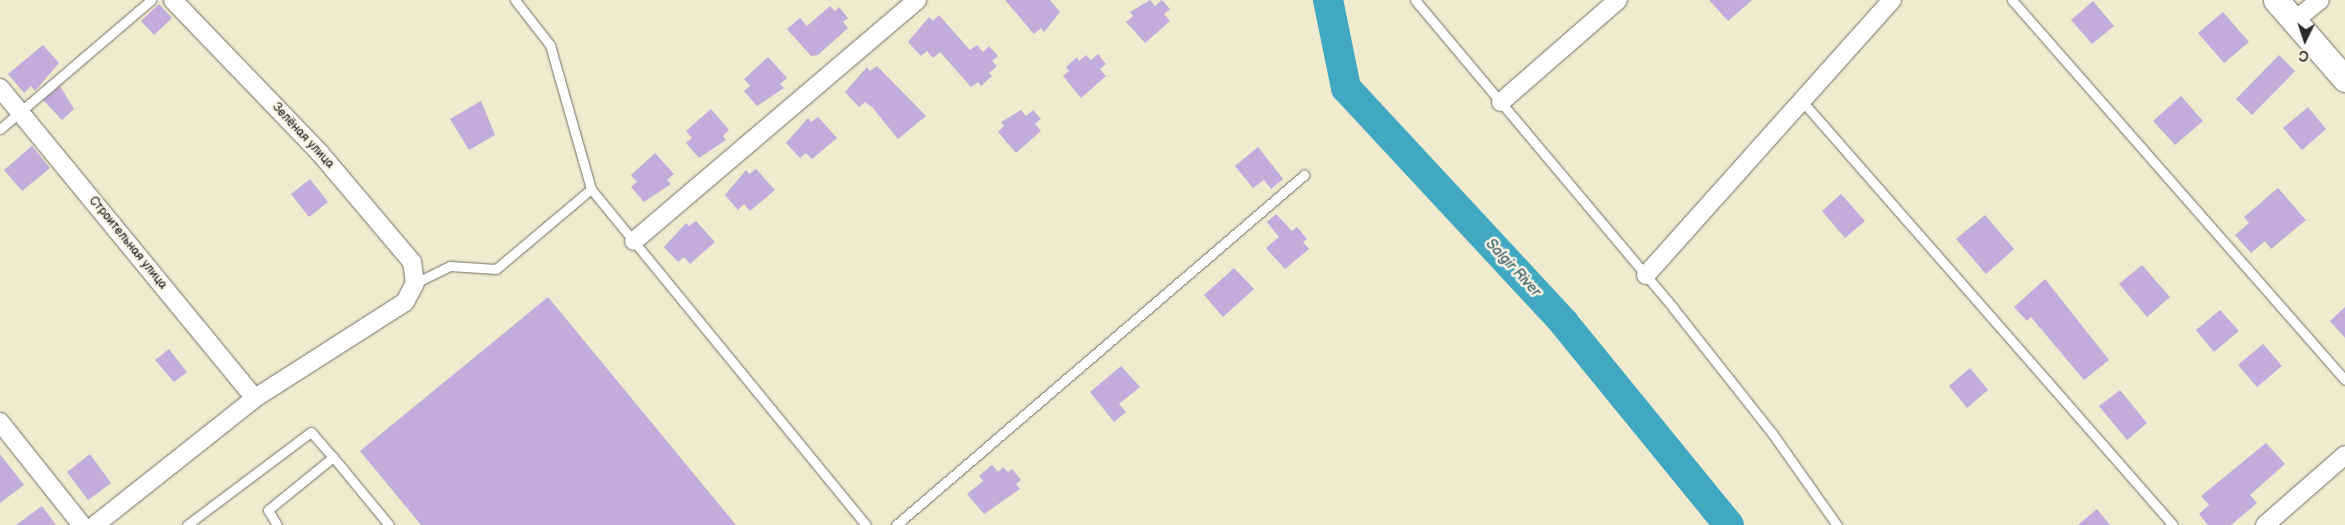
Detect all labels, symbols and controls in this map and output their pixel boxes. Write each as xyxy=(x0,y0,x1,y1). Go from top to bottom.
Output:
north arrow xyxy=(2280,15,2330,65)
text: С xyxy=(2298,47,2309,64)
street label: Зелёная улица xyxy=(269,100,337,172)
street label: Строительная улица xyxy=(86,194,170,292)
water label: Salgir River xyxy=(1482,236,1544,300)

